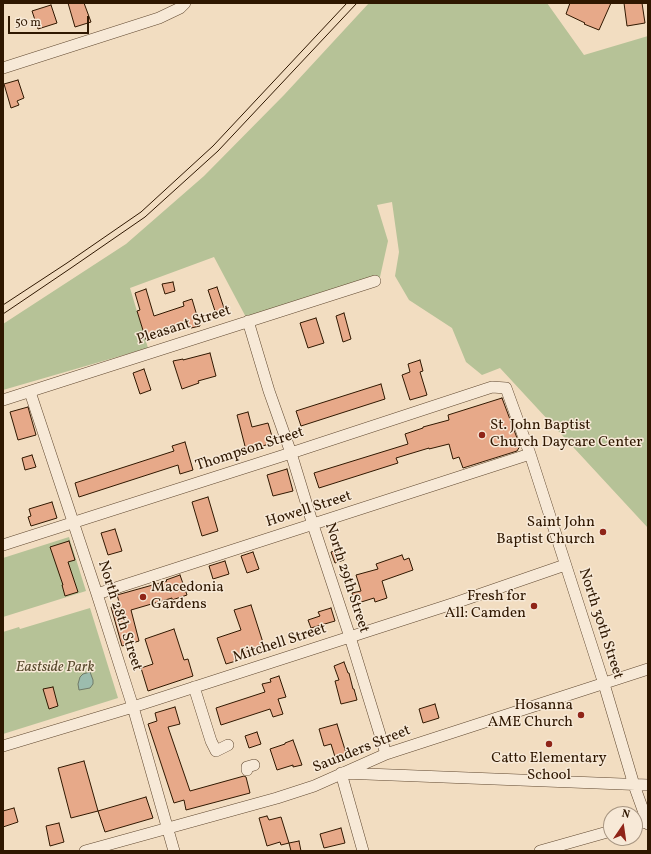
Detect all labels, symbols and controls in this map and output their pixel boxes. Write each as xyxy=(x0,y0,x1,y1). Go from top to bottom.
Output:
scale bar xyxy=(10,8,91,34)
text: 50 m xyxy=(15,15,41,31)
street label: Pleasant Street xyxy=(135,302,233,350)
place label: St. John Baptist Church Daycare Center xyxy=(490,417,643,452)
street label: Thompson Street xyxy=(194,424,306,476)
marker: St. John Baptist Church Daycare Center xyxy=(477,430,487,440)
street label: Howell Street xyxy=(264,488,354,532)
place label: Saint John Baptist Church xyxy=(496,514,595,549)
street label: North 29th Street xyxy=(320,521,372,635)
marker: Saint John Baptist Church xyxy=(598,527,608,537)
street label: North 28th Street xyxy=(93,559,145,673)
street label: North 30th Street xyxy=(574,566,626,682)
place label: Macedonia Gardens xyxy=(151,579,224,614)
place label: Fresh for All: Camden xyxy=(445,588,526,623)
marker: Macedonia Gardens xyxy=(138,592,148,602)
marker: Fresh for All: Camden xyxy=(529,601,539,611)
street label: Mitchell Street xyxy=(231,620,329,668)
park label: Eastside Park xyxy=(16,659,94,677)
place label: Hosanna AME Church xyxy=(488,697,573,732)
marker: Hosanna AME Church xyxy=(576,710,586,720)
street label: Saunders Street xyxy=(311,722,413,778)
marker: Catto Elementary School xyxy=(544,739,554,749)
place label: Catto Elementary School xyxy=(491,750,607,785)
north arrow xyxy=(603,806,643,846)
text: N xyxy=(620,807,631,823)

